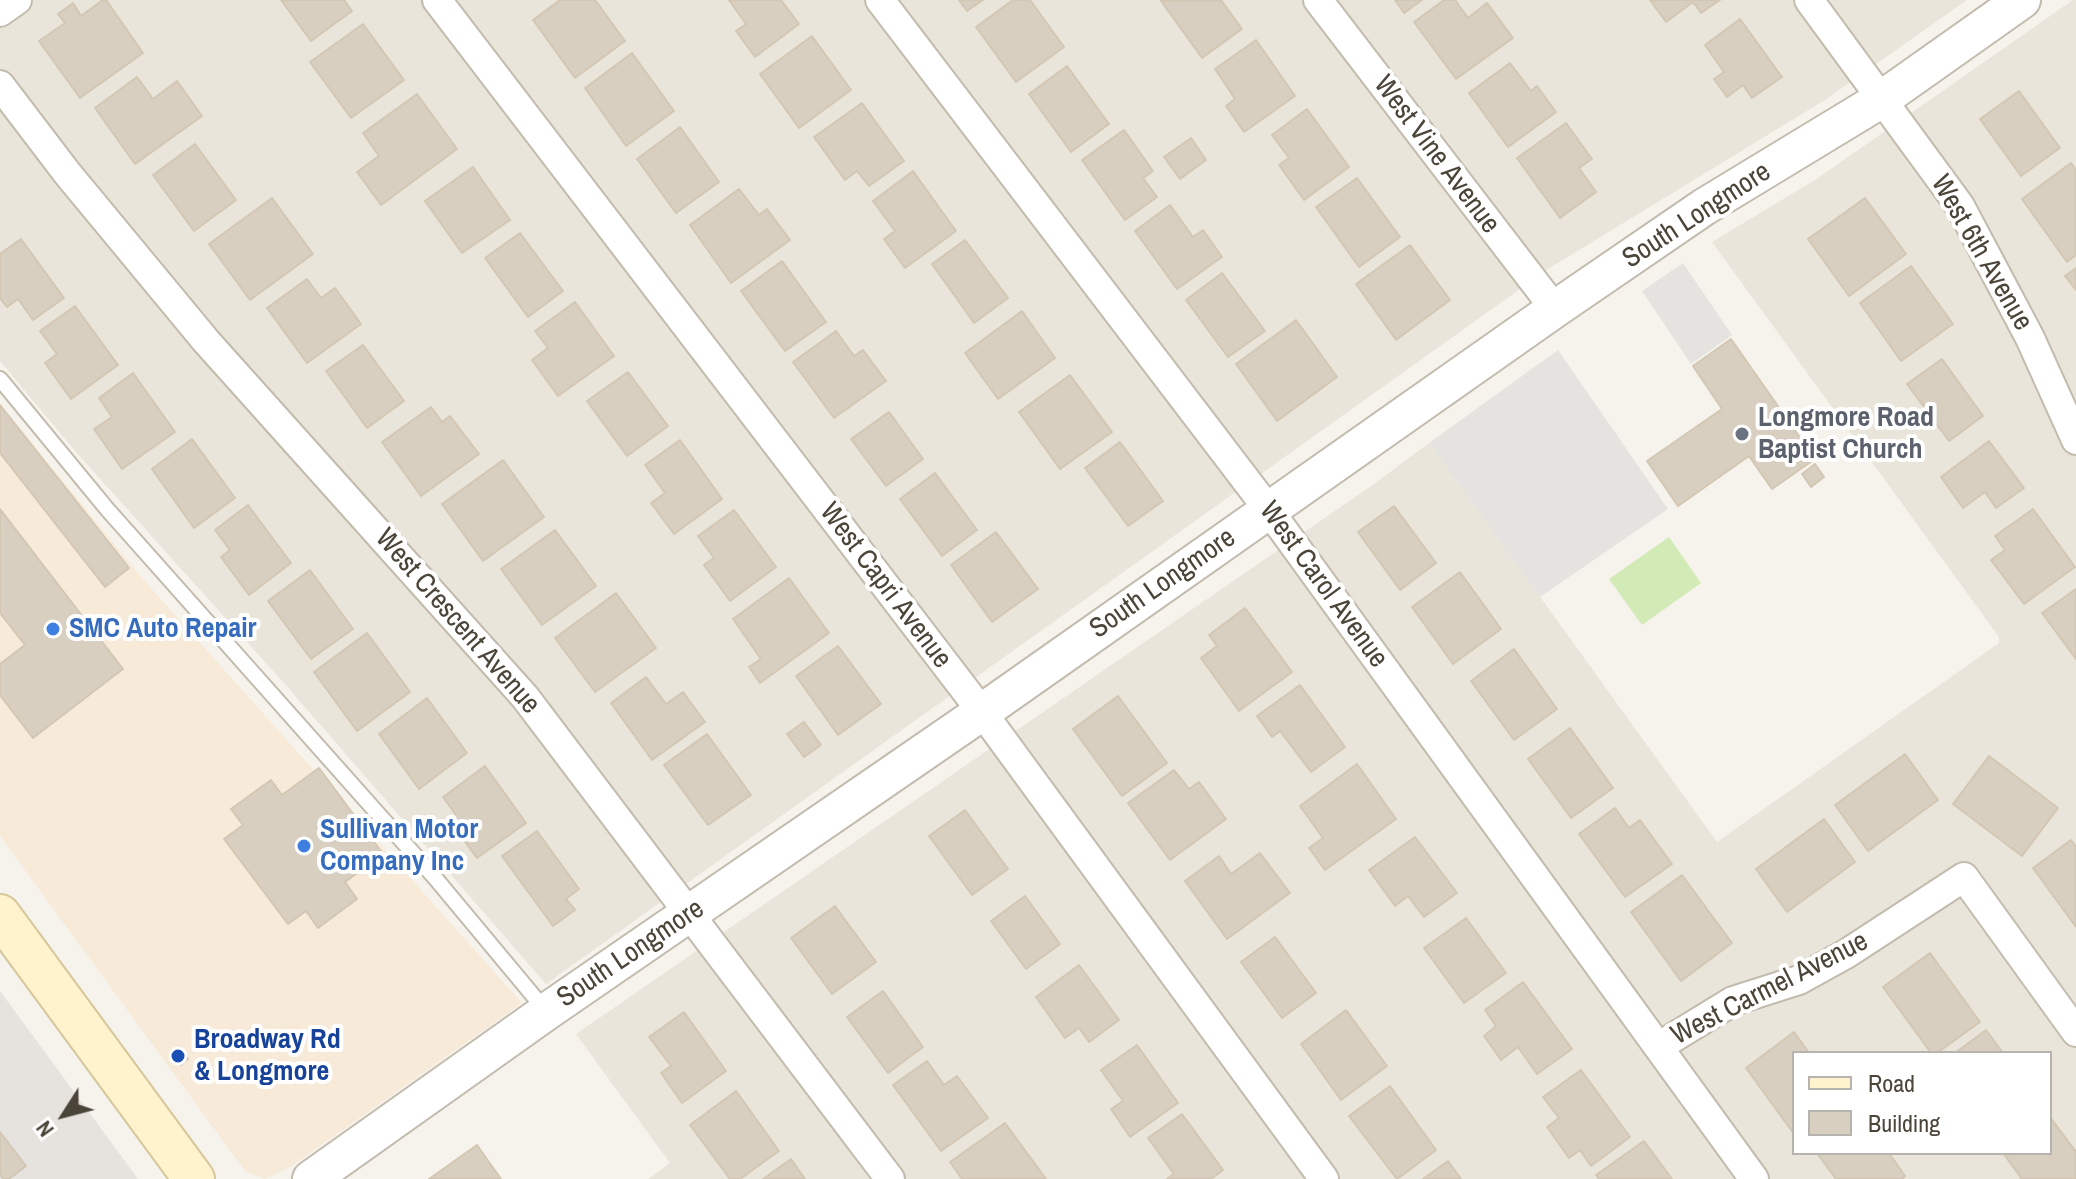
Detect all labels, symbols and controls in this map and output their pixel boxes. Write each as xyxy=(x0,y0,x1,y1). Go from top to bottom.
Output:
street label: West Vine Avenue xyxy=(1366,69,1506,241)
street label: South Longmore xyxy=(1617,156,1777,276)
street label: West 6th Avenue xyxy=(1923,169,2039,337)
place label: Longmore Road Baptist Church xyxy=(1758,401,1934,467)
marker: Longmore Road Baptist Church xyxy=(1733,425,1751,443)
street label: West Carol Avenue xyxy=(1252,495,1394,675)
street label: West Capri Avenue xyxy=(812,497,958,675)
street label: South Longmore xyxy=(1084,522,1242,646)
street label: West Crescent Avenue xyxy=(368,523,546,721)
place label: SMC Auto Repair xyxy=(69,612,257,646)
marker: SMC Auto Repair xyxy=(44,620,62,638)
place label: Sullivan Motor Company Inc xyxy=(320,813,478,879)
marker: Sullivan Motor Company Inc xyxy=(295,837,313,855)
street label: South Longmore xyxy=(551,893,711,1015)
street label: West Carmel Avenue xyxy=(1666,925,1874,1053)
place label: Broadway Rd & Longmore xyxy=(194,1023,341,1089)
marker: Broadway Rd & Longmore xyxy=(169,1047,187,1065)
legend xyxy=(1792,1051,2052,1155)
text: Road xyxy=(1868,1067,1915,1099)
north arrow xyxy=(24,1075,104,1155)
text: Building xyxy=(1868,1107,1940,1139)
text: N xyxy=(29,1115,61,1143)

